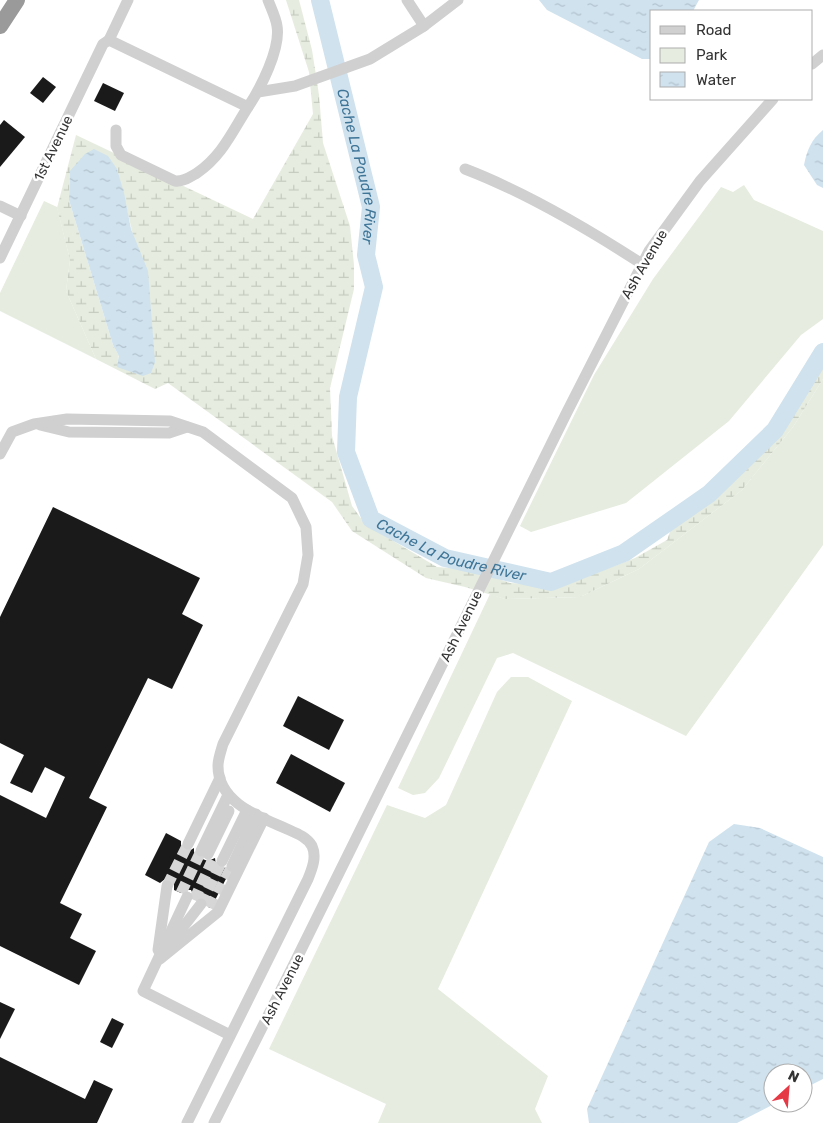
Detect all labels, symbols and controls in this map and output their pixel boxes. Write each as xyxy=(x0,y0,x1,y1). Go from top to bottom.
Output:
legend xyxy=(650,10,813,100)
text: Road xyxy=(696,21,732,39)
text: Park xyxy=(696,46,727,64)
text: Water xyxy=(696,71,736,89)
water label: Cache La Poudre River xyxy=(333,87,380,246)
street label: 1st Avenue xyxy=(30,113,77,184)
street label: Ash Avenue xyxy=(618,226,671,302)
water label: Cache La Poudre River xyxy=(374,515,529,585)
street label: Ash Avenue xyxy=(437,588,486,665)
street label: Ash Avenue xyxy=(257,951,308,1027)
north arrow xyxy=(763,1063,813,1113)
text: N xyxy=(785,1067,802,1087)

